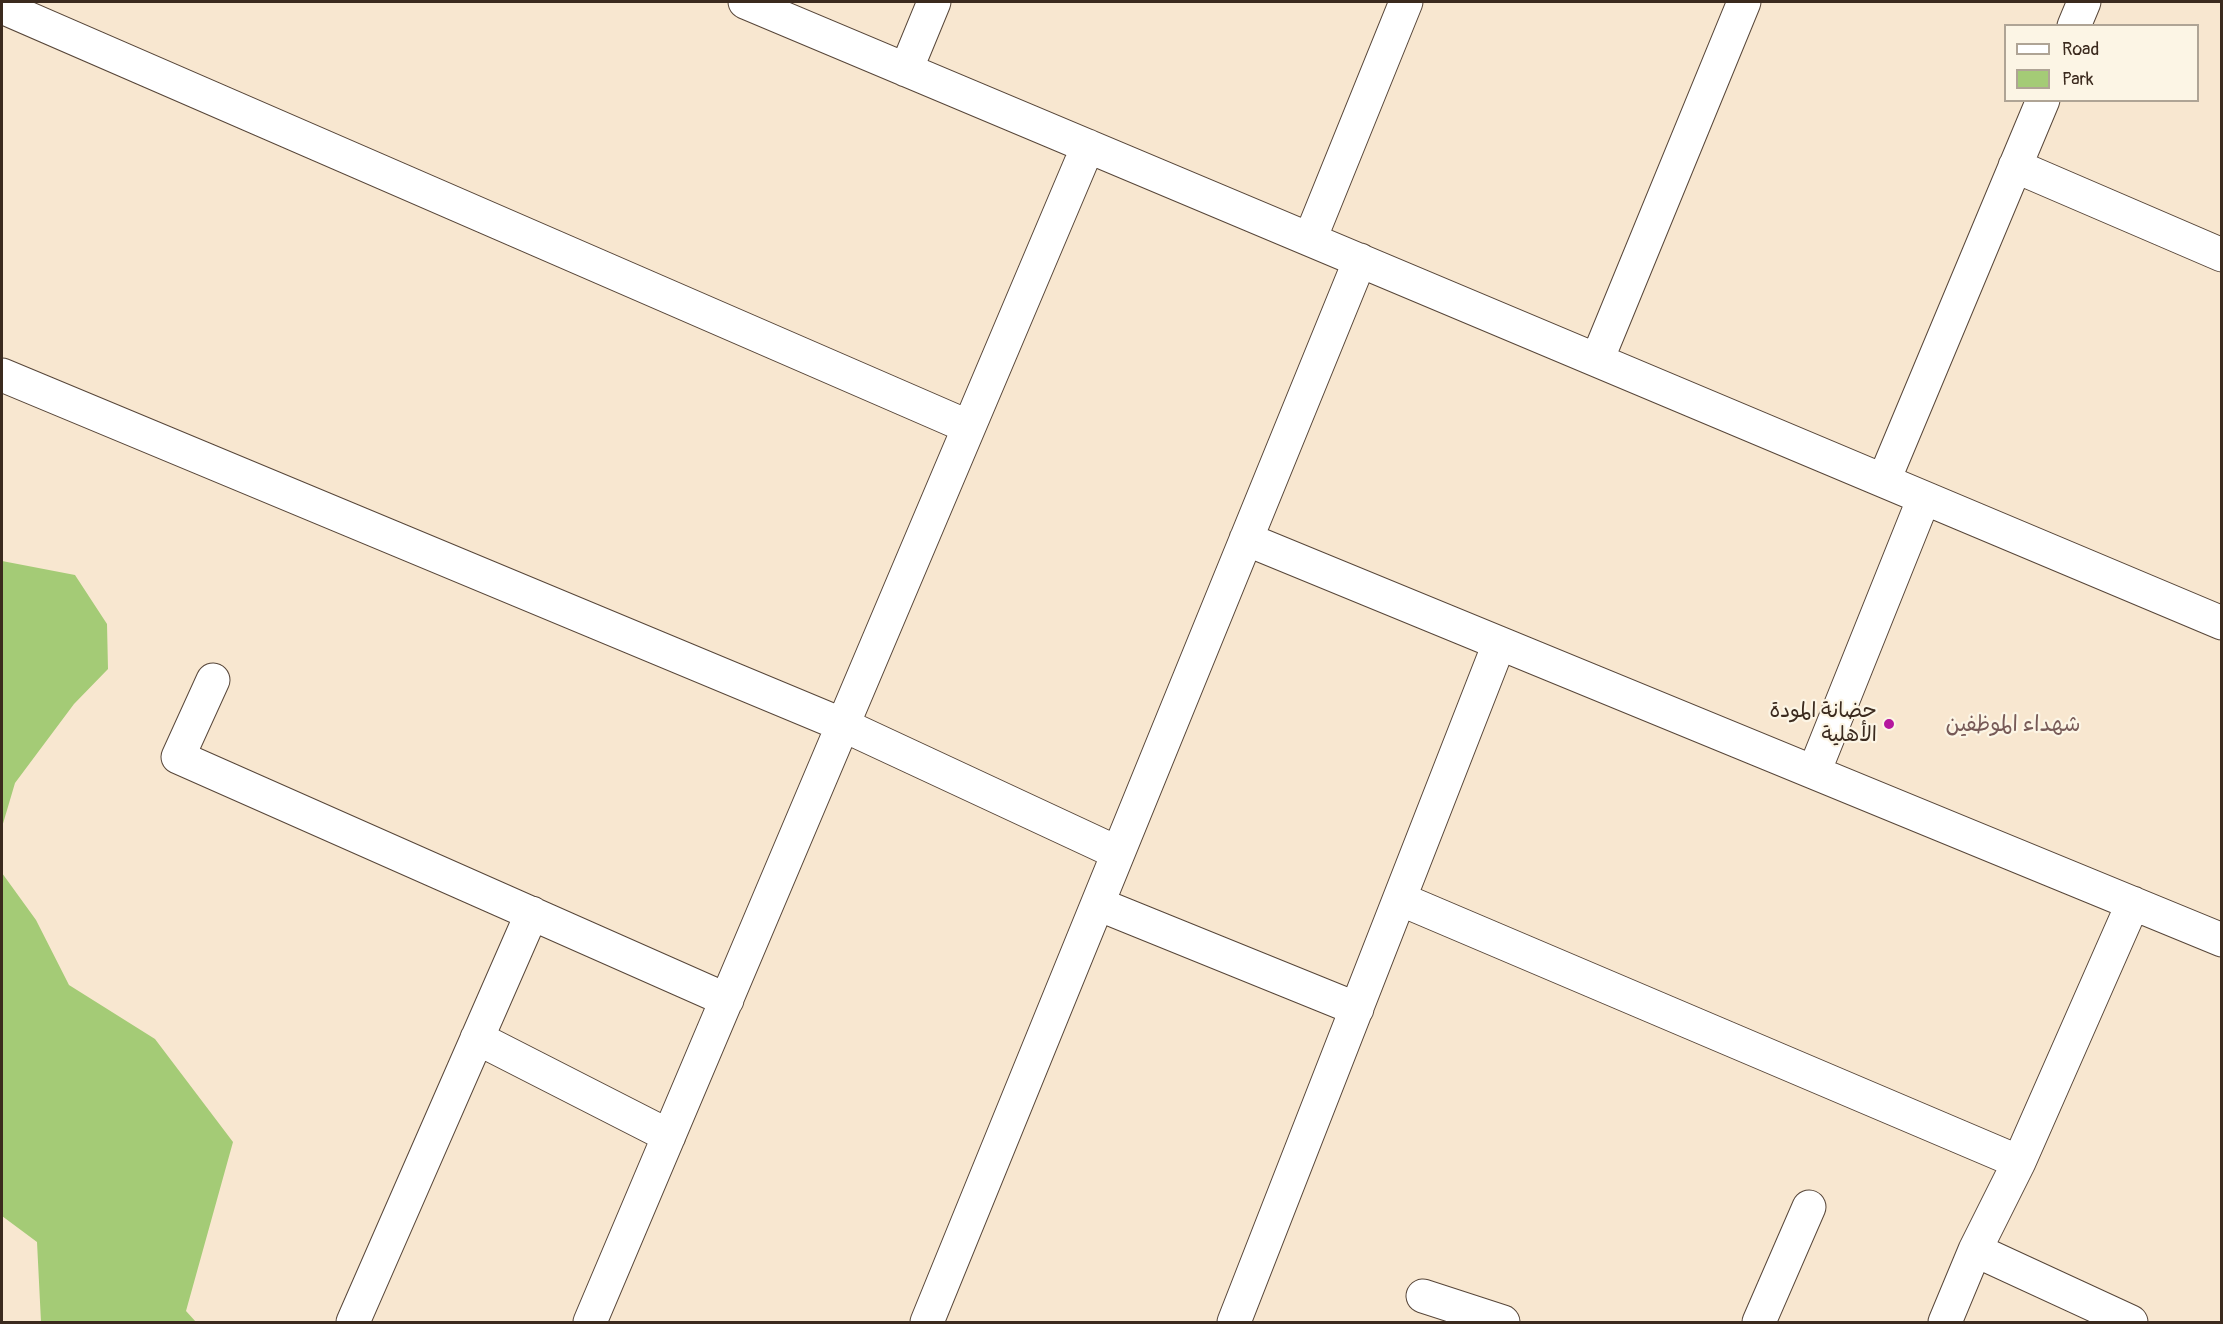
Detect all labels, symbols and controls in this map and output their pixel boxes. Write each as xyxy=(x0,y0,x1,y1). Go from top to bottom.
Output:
legend xyxy=(2004,24,2199,102)
text: Road xyxy=(2062,38,2099,61)
text: Park xyxy=(2062,68,2094,91)
place label: حضانة المودة الأهلية xyxy=(1769,699,1877,749)
district label: شهداء الموظفين xyxy=(1946,712,2080,738)
marker: حضانة المودة الأهلية xyxy=(1882,717,1896,731)

